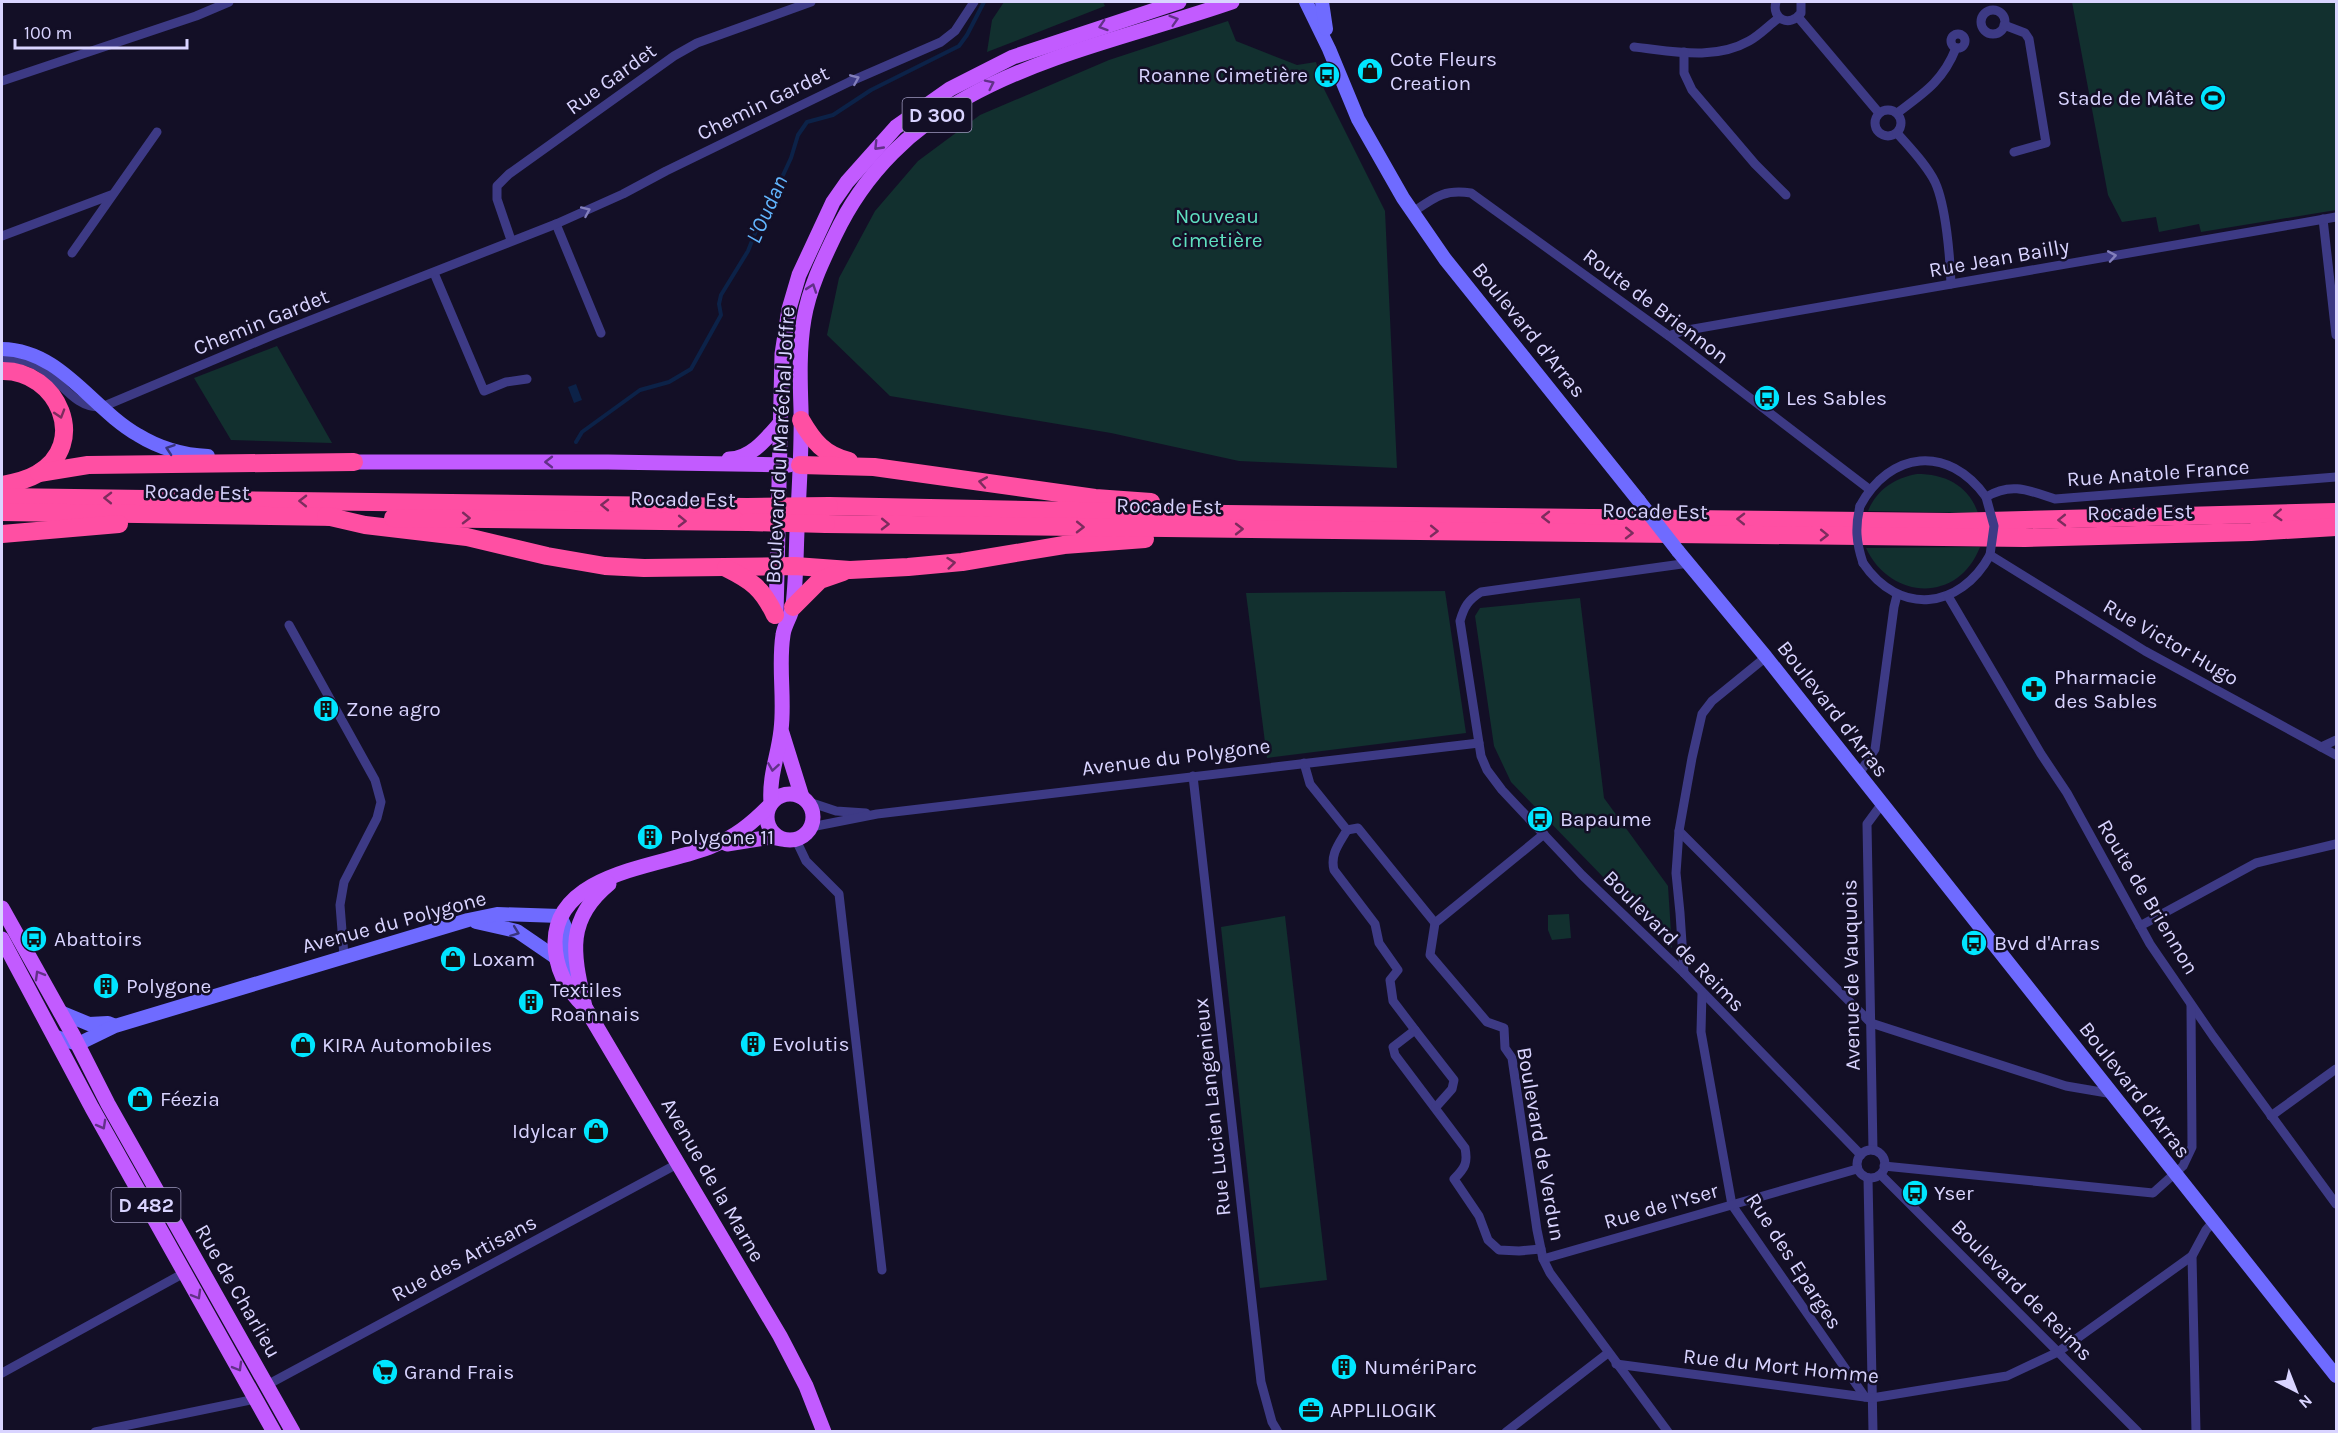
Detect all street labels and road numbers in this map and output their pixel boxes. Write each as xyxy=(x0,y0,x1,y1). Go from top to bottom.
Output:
street label: Rue Gardet xyxy=(561,38,661,120)
street label: Chemin Gardet xyxy=(693,61,833,145)
road number: D 300 xyxy=(902,98,972,132)
street label: Rue Jean Bailly xyxy=(1927,234,2071,282)
street label: Route de Briennon xyxy=(1578,243,1734,369)
street label: Boulevard d'Arras xyxy=(1467,258,1591,402)
street label: Chemin Gardet xyxy=(190,284,332,360)
street label: Boulevard du Maréchal Joffre xyxy=(761,306,799,584)
street label: Rue Anatole France xyxy=(2066,455,2250,491)
street label: Rocade Est xyxy=(144,479,250,505)
street label: Rocade Est xyxy=(630,486,736,512)
street label: Rocade Est xyxy=(1116,493,1222,519)
street label: Rocade Est xyxy=(1602,498,1708,524)
street label: Rocade Est xyxy=(2087,499,2193,525)
street label: Rue Victor Hugo xyxy=(2099,594,2243,690)
street label: Boulevard d'Arras xyxy=(1772,636,1894,782)
street label: Avenue du Polygone xyxy=(1080,734,1272,780)
street label: Route de Briennon xyxy=(2092,815,2204,979)
street label: Boulevard de Reims xyxy=(1598,865,1750,1017)
street label: Avenue de Vauquois xyxy=(1837,879,1865,1071)
street label: Avenue du Polygone xyxy=(299,886,489,958)
street label: Rue Lucien Langenieux xyxy=(1189,996,1235,1217)
street label: Boulevard d'Arras xyxy=(2074,1017,2196,1163)
street label: Boulevard de Verdun xyxy=(1512,1045,1570,1243)
street label: Avenue de la Marne xyxy=(656,1094,770,1266)
street label: Rue de l'Yser xyxy=(1601,1178,1721,1234)
road number: D 482 xyxy=(112,1188,180,1222)
street label: Rue des Eparges xyxy=(1741,1189,1847,1333)
street label: Rue des Artisans xyxy=(387,1210,541,1306)
street label: Boulevard de Reims xyxy=(1946,1214,2098,1366)
street label: Rue de Charlieu xyxy=(190,1220,286,1362)
street label: Rue du Mort Homme xyxy=(1682,1344,1880,1388)

